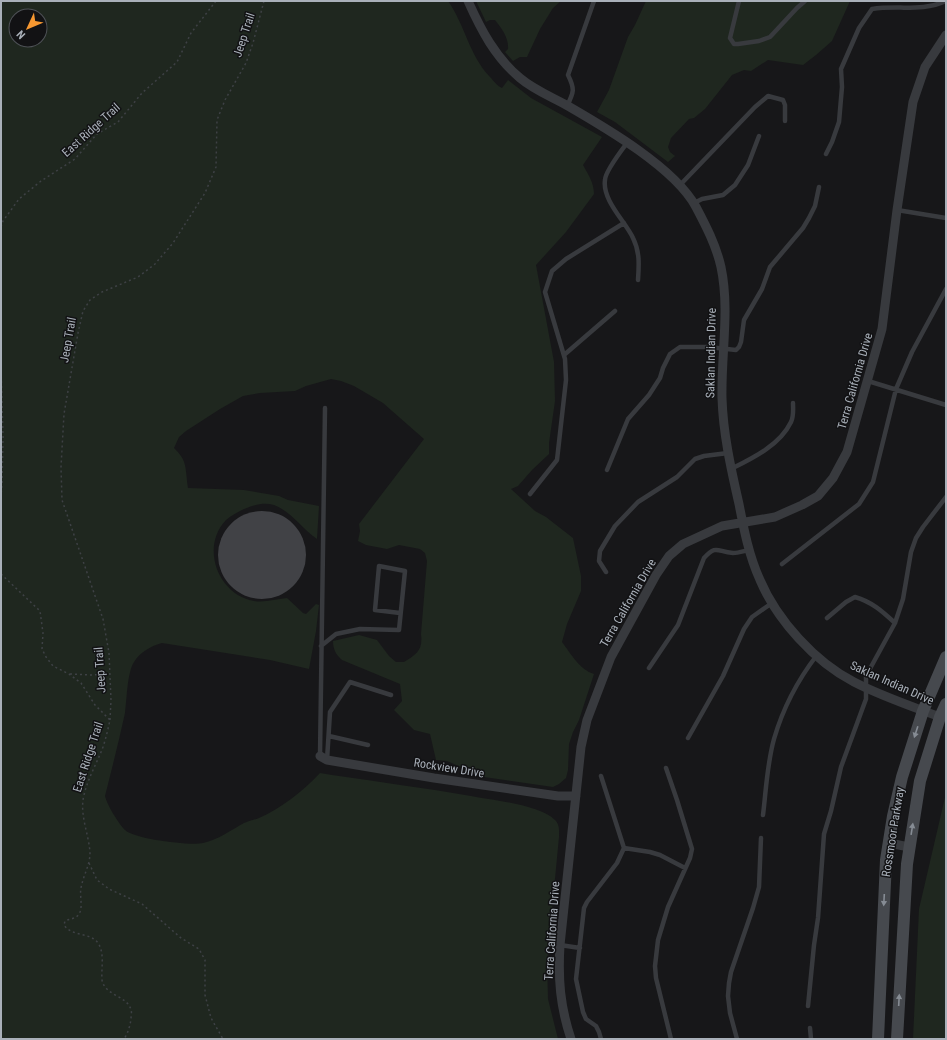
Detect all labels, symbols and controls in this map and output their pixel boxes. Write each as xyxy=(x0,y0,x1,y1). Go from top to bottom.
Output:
north arrow xyxy=(8,8,48,48)
street label: Jeep Trail xyxy=(230,11,258,59)
text: N xyxy=(14,27,28,42)
street label: East Ridge Trail xyxy=(59,100,123,160)
street label: Saklan Indian Drive xyxy=(703,307,719,398)
street label: Jeep Trail xyxy=(57,316,79,364)
street label: Terra California Drive xyxy=(835,331,876,431)
street label: Terra California Drive xyxy=(597,556,659,650)
street label: Jeep Trail xyxy=(91,647,109,693)
street label: Saklan Indian Drive xyxy=(848,658,936,708)
street label: East Ridge Trail xyxy=(70,720,106,794)
one-way arrow xyxy=(913,727,919,739)
street label: Rockview Drive xyxy=(413,756,486,781)
street label: Rossmoor Parkway xyxy=(879,786,907,878)
one-way arrow xyxy=(909,823,915,835)
street label: Terra California Drive xyxy=(542,881,562,981)
one-way arrow xyxy=(881,894,887,907)
one-way arrow xyxy=(895,994,902,1006)

